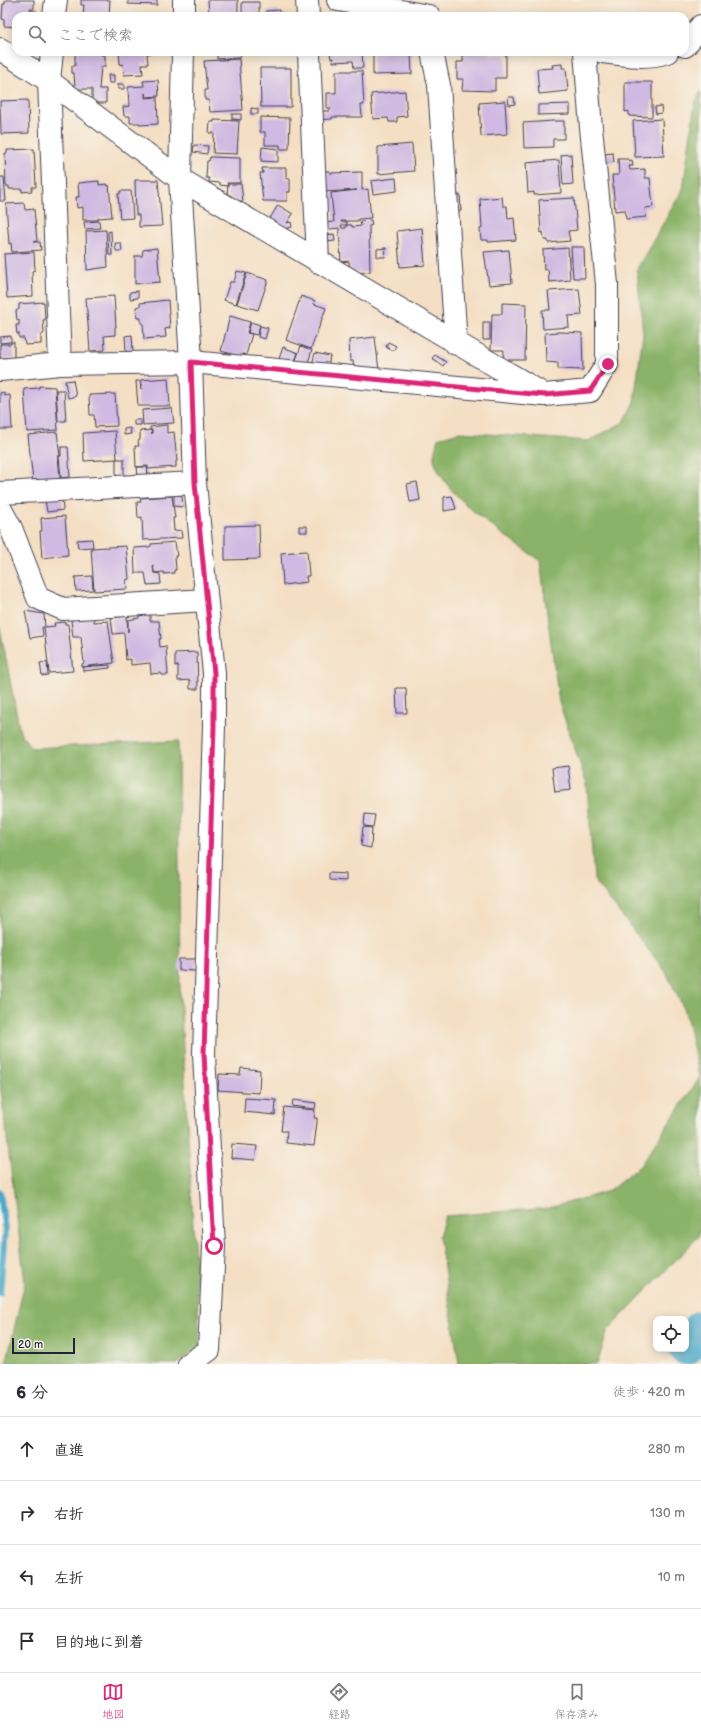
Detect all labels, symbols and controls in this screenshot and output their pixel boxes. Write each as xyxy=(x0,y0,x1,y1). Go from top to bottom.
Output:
search box xyxy=(12,12,689,56)
icon: search xyxy=(26,23,48,45)
text: ここで検索 xyxy=(58,26,133,45)
route end xyxy=(599,355,617,373)
route start xyxy=(205,1237,223,1255)
map controls xyxy=(653,1316,689,1352)
button: locate xyxy=(653,1316,689,1352)
scale bar xyxy=(12,1336,75,1355)
text: 20 m xyxy=(18,1338,43,1351)
text: 6 分 xyxy=(16,1383,48,1403)
text: 徒歩 · 420 m xyxy=(613,1384,685,1400)
icon: ahead xyxy=(16,1438,38,1460)
text: 直進 xyxy=(54,1441,84,1460)
text: 280 m xyxy=(648,1441,685,1457)
icon: right xyxy=(16,1502,38,1524)
text: 右折 xyxy=(54,1505,84,1524)
text: 130 m xyxy=(650,1505,685,1521)
icon: left xyxy=(16,1566,38,1588)
text: 左折 xyxy=(54,1569,84,1588)
text: 10 m xyxy=(658,1569,685,1585)
icon: arrive xyxy=(16,1630,38,1652)
text: 目的地に到着 xyxy=(54,1633,144,1652)
tab: 地図 xyxy=(102,1681,124,1721)
tab: 経路 xyxy=(328,1681,350,1721)
tab: 保存済み xyxy=(555,1681,599,1721)

